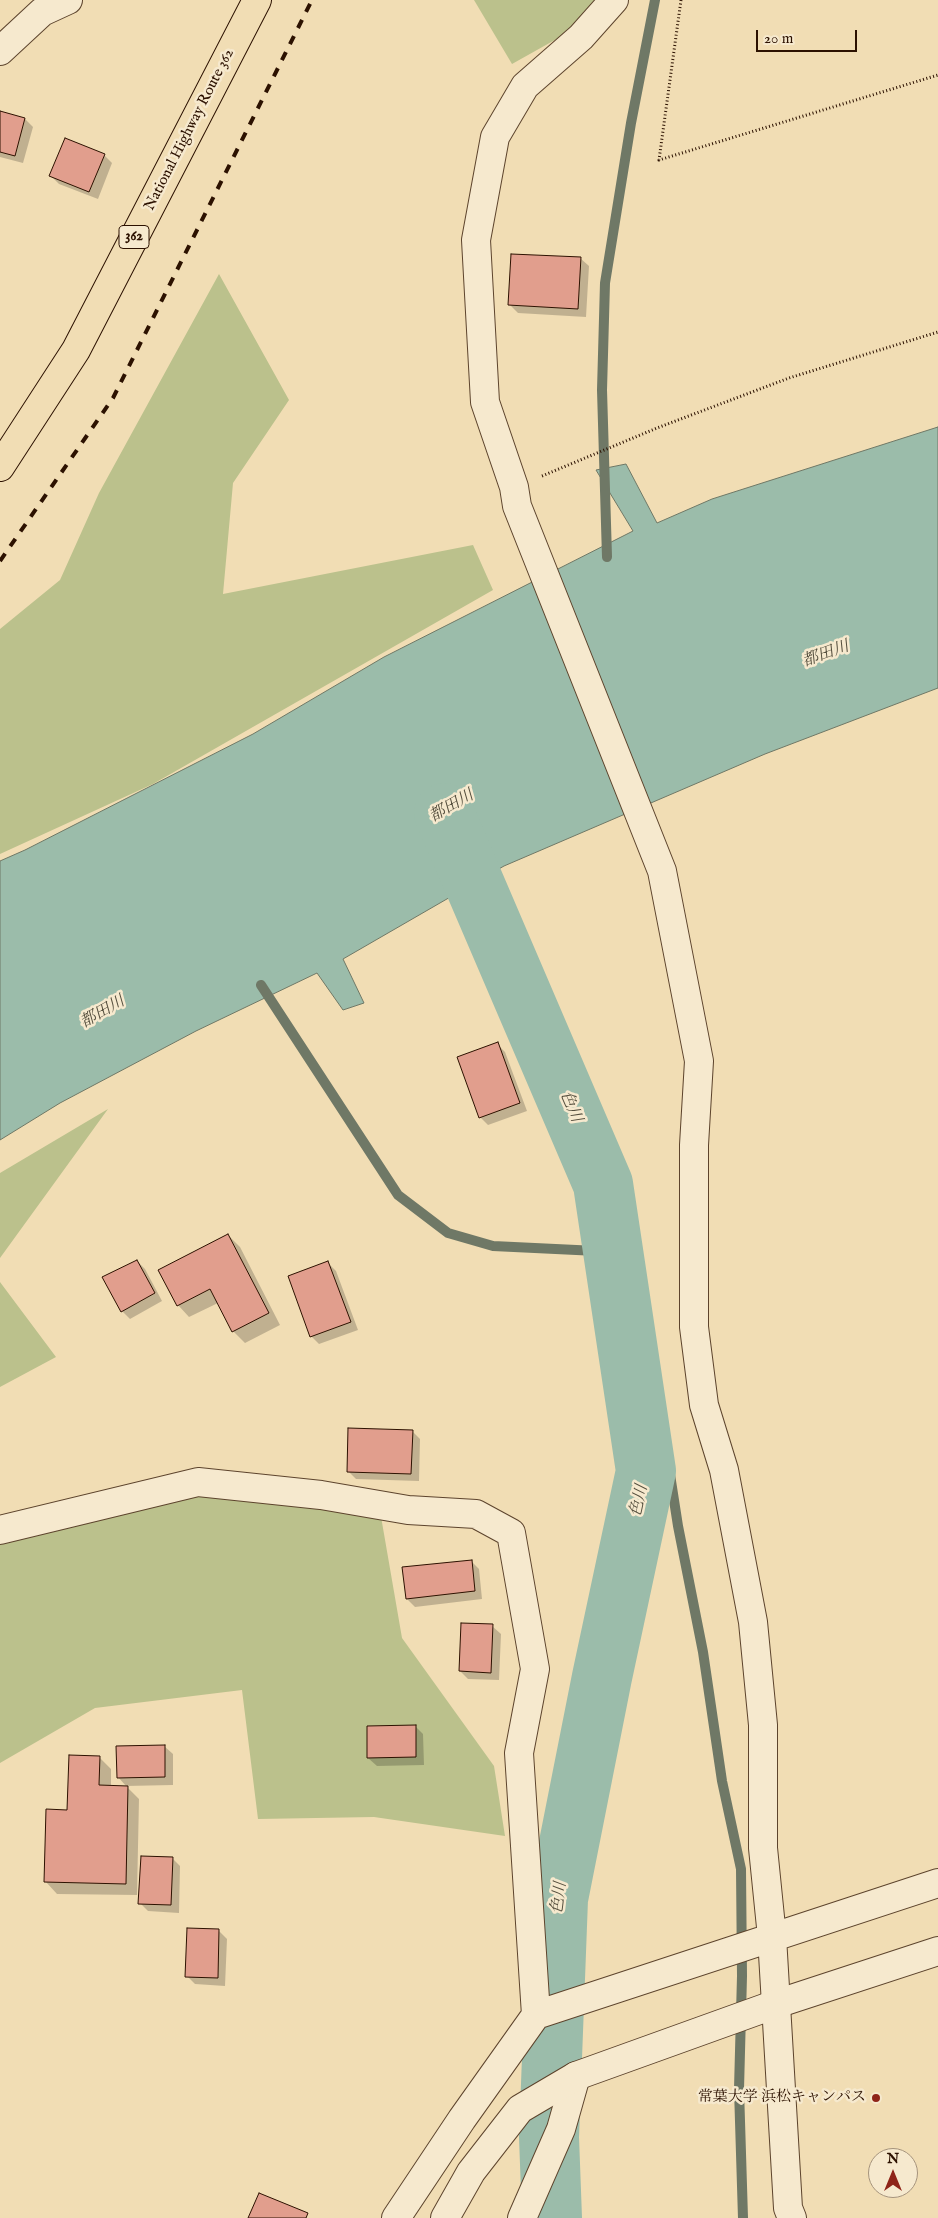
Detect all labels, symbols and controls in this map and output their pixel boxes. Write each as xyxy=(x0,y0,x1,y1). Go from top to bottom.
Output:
scale bar xyxy=(758,20,859,52)
text: 20 m xyxy=(764,29,793,48)
street label: National Highway Route 362 xyxy=(141,46,239,214)
road number: 362 xyxy=(119,226,149,248)
water label: 都田川 xyxy=(800,638,852,672)
water label: 都田川 xyxy=(426,787,478,827)
water label: 都田川 xyxy=(77,993,129,1033)
water label: 色川 xyxy=(555,1089,585,1125)
water label: 色川 xyxy=(627,1483,653,1519)
water label: 色川 xyxy=(549,1881,571,1915)
place label: 常葉大学 浜松キャンパス xyxy=(698,2089,866,2107)
marker: 常葉大学 浜松キャンパス xyxy=(870,2092,882,2104)
north arrow xyxy=(868,2148,918,2198)
text: N xyxy=(887,2150,899,2168)

